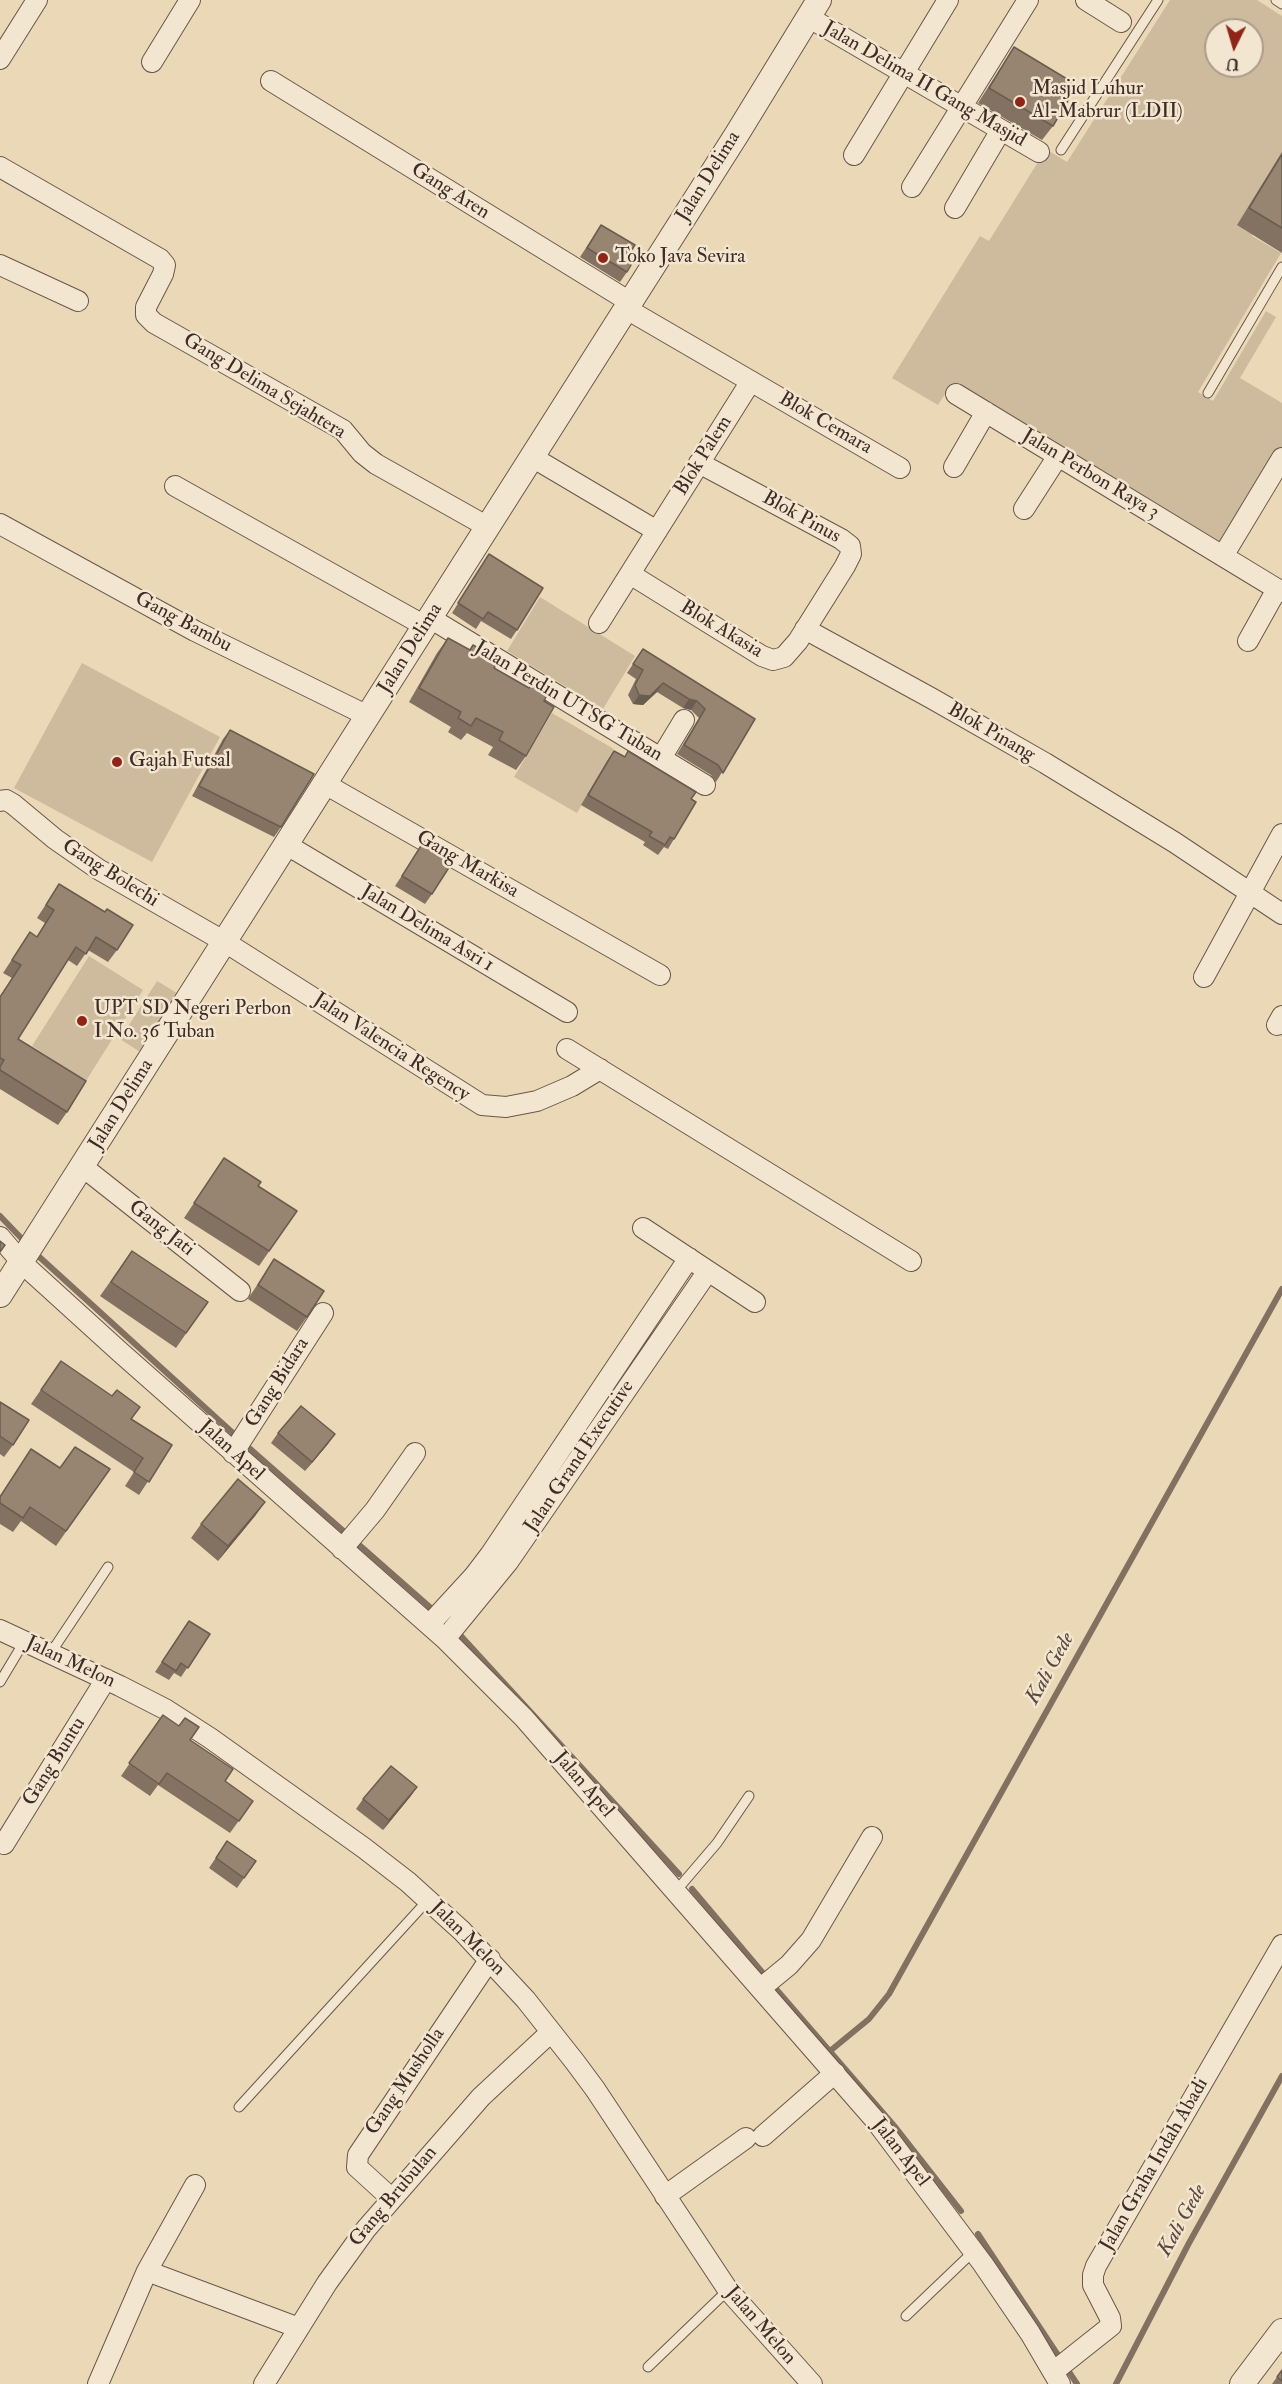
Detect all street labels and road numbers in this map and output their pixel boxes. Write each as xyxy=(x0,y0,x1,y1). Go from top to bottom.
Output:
street label: Jalan Delima II Gang Masjid xyxy=(818,17,1030,153)
street label: Jalan Delima xyxy=(672,127,746,227)
street label: Gang Aren xyxy=(406,158,494,226)
street label: Gang Delima Sejahtera xyxy=(178,329,350,445)
street label: Blok Cemara xyxy=(774,388,876,460)
street label: Blok Palem xyxy=(670,412,738,500)
street label: Jalan Perbon Raya 3 xyxy=(1017,425,1163,525)
street label: Blok Pinus xyxy=(758,487,844,549)
street label: Gang Bambu xyxy=(130,587,236,659)
street label: Blok Akasia xyxy=(675,596,767,664)
street label: Jalan Delima xyxy=(374,599,448,699)
street label: Jalan Perdin UTSG Tuban xyxy=(469,636,667,768)
street label: Blok Pinang xyxy=(943,698,1039,768)
street label: Gang Markisa xyxy=(412,826,522,904)
street label: Gang Bolechi xyxy=(57,835,163,913)
street label: Jalan Delima Asri 1 xyxy=(356,880,498,978)
street label: Jalan Valencia Regency xyxy=(308,988,474,1108)
street label: Jalan Delima xyxy=(85,1055,159,1155)
street label: Gang Jati xyxy=(123,1196,199,1262)
street label: Gang Bidara xyxy=(241,1334,315,1432)
street label: Jalan Grand Executive xyxy=(520,1376,640,1538)
street label: Jalan Apel xyxy=(193,1415,269,1487)
street label: Jalan Melon xyxy=(21,1632,119,1694)
street label: Gang Buntu xyxy=(18,1713,92,1811)
street label: Jalan Apel xyxy=(548,1747,618,1823)
street label: Jalan Melon xyxy=(425,1897,509,1981)
street label: Gang Musholla xyxy=(361,2024,451,2140)
street label: Jalan Graha Indah Abadi xyxy=(1096,2074,1214,2256)
street label: Jalan Apel xyxy=(866,2114,934,2192)
street label: Gang Brubulan xyxy=(345,2142,443,2252)
street label: Jalan Melon xyxy=(719,2282,801,2370)

